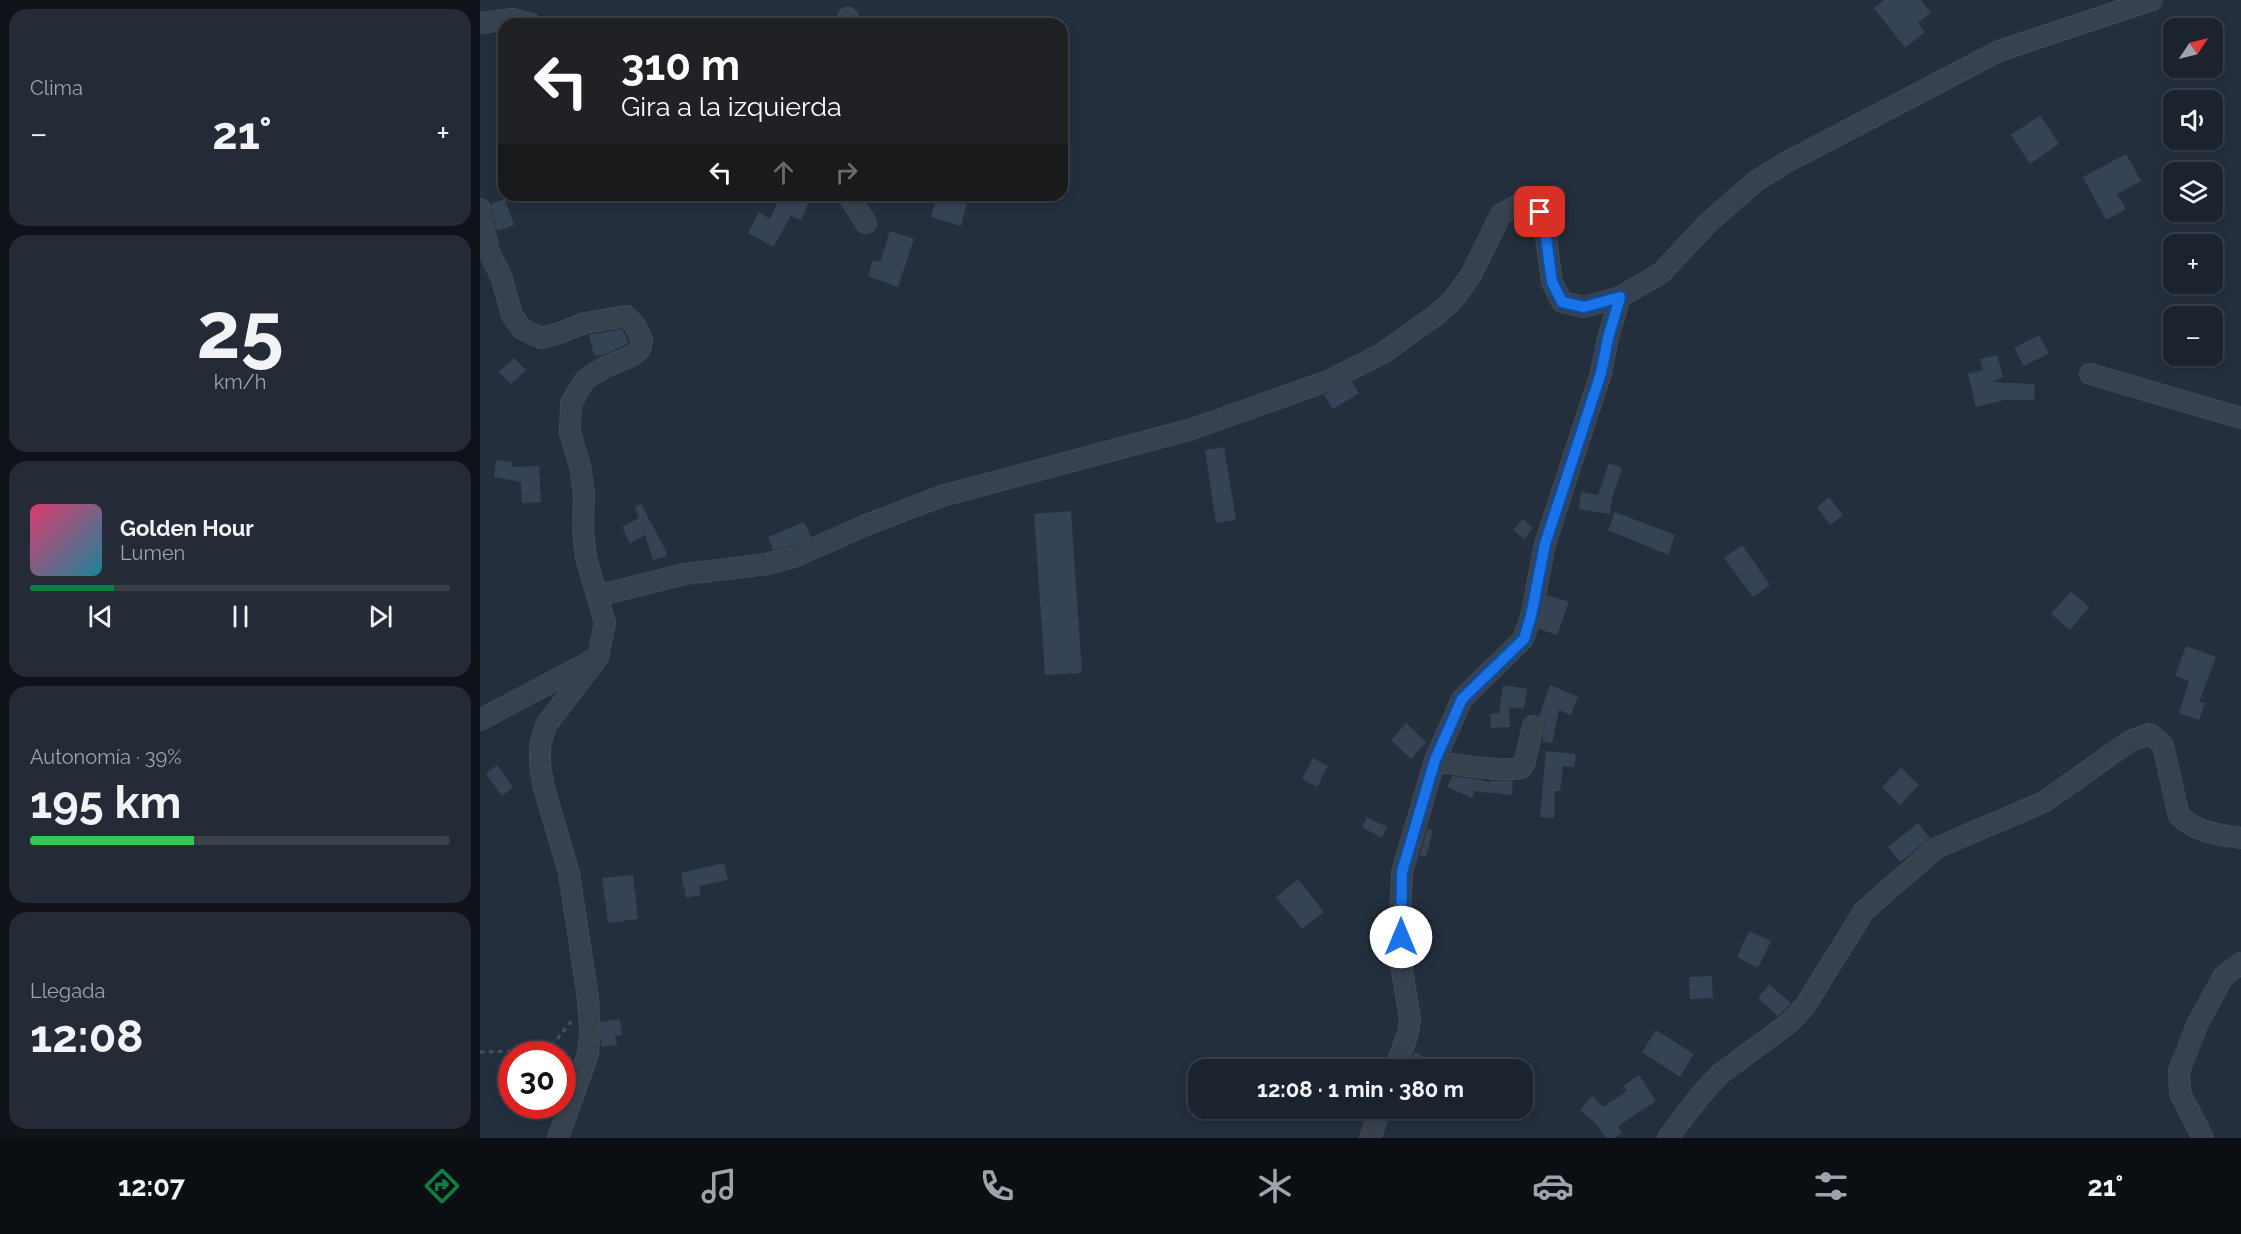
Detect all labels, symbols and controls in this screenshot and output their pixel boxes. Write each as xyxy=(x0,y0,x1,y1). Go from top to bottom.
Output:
north arrow xyxy=(2163,18,2223,78)
map controls xyxy=(2163,18,2223,366)
text: 310 m xyxy=(621,41,740,90)
icon: left xyxy=(522,42,600,120)
text: Clima xyxy=(30,76,83,100)
button: sound xyxy=(2163,90,2223,150)
text: Gira a la izquierda xyxy=(621,91,842,122)
text: 21° xyxy=(212,107,272,160)
text: − xyxy=(30,114,48,153)
text: + xyxy=(436,114,450,153)
icon: left xyxy=(704,156,737,189)
icon: ahead xyxy=(767,156,800,189)
icon: right xyxy=(830,156,863,189)
button: layers xyxy=(2163,162,2223,222)
pin xyxy=(1514,186,1565,237)
icon: arrive xyxy=(1523,195,1556,228)
button: + xyxy=(2163,234,2223,294)
text: 25 xyxy=(196,285,284,376)
button: − xyxy=(2163,306,2223,366)
text: km/h xyxy=(214,370,266,394)
text: Golden Hour xyxy=(120,515,254,541)
text: Lumen xyxy=(120,541,185,565)
icon: previous xyxy=(84,600,117,633)
icon: pause xyxy=(224,600,257,633)
icon: next xyxy=(364,600,397,633)
text: Autonomía · 39% xyxy=(30,745,181,769)
text: 195 km xyxy=(30,776,181,829)
position arrow xyxy=(1369,905,1433,969)
text: Llegada xyxy=(30,979,105,1003)
text: 12:08 xyxy=(30,1010,144,1063)
speed limit sign: 30 xyxy=(498,1041,576,1119)
text: 12:08 · 1 min · 380 m xyxy=(1257,1076,1464,1102)
icon: directions xyxy=(421,1165,463,1207)
icon: music xyxy=(698,1165,740,1207)
icon: phone xyxy=(976,1165,1018,1207)
icon: climate xyxy=(1254,1165,1296,1207)
icon: car xyxy=(1532,1165,1574,1207)
icon: filters xyxy=(1810,1165,1852,1207)
text: 12:07 xyxy=(118,1171,185,1202)
text: 21° xyxy=(2087,1171,2123,1202)

